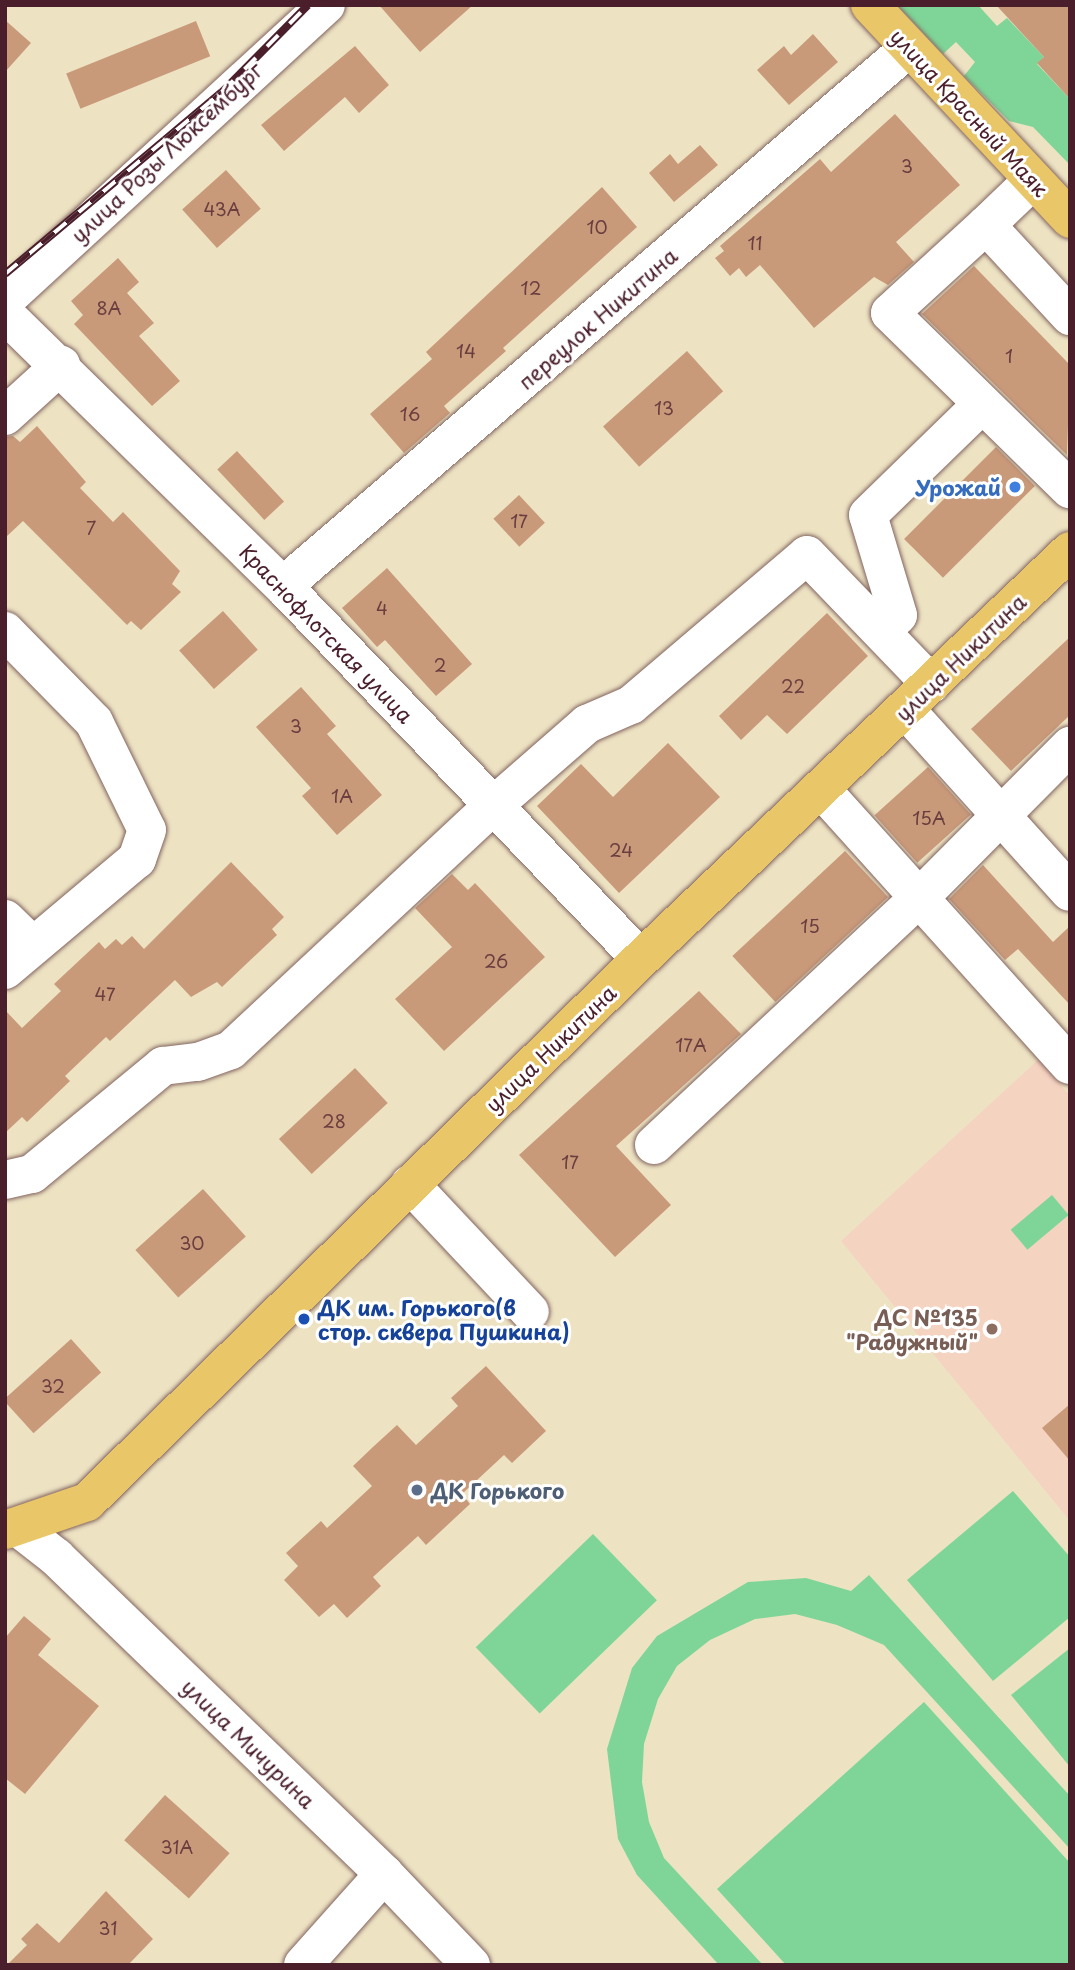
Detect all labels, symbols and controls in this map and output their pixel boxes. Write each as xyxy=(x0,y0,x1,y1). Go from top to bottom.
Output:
street label: улица Красный Маяк xyxy=(885,22,1055,202)
street label: улица Розы Люксембург xyxy=(64,56,268,248)
house number: 3 xyxy=(901,155,913,177)
house number: 43А xyxy=(203,198,241,220)
house number: 10 xyxy=(586,216,608,238)
house number: 11 xyxy=(747,232,763,254)
street label: переулок Никитина xyxy=(512,242,682,394)
house number: 12 xyxy=(521,277,541,299)
house number: 8А xyxy=(96,297,122,319)
house number: 14 xyxy=(456,340,476,362)
house number: 1 xyxy=(1005,345,1013,367)
house number: 13 xyxy=(654,397,674,419)
house number: 16 xyxy=(400,403,420,425)
place label: Урожай xyxy=(915,474,1001,500)
marker: Урожай xyxy=(1007,479,1023,495)
house number: 17 xyxy=(510,510,528,532)
house number: 7 xyxy=(86,517,96,539)
street label: Краснофлотская улица xyxy=(235,538,419,728)
street label: улица Никитина xyxy=(890,588,1030,726)
house number: 4 xyxy=(376,597,388,619)
house number: 2 xyxy=(434,654,446,676)
house number: 22 xyxy=(781,675,805,697)
house number: 3 xyxy=(290,715,302,737)
house number: 1А xyxy=(331,785,353,807)
house number: 15А xyxy=(912,807,946,829)
house number: 24 xyxy=(609,839,633,861)
house number: 15 xyxy=(800,915,820,937)
house number: 26 xyxy=(484,950,508,972)
street label: улица Никитина xyxy=(480,979,620,1117)
house number: 47 xyxy=(94,983,116,1005)
house number: 17А xyxy=(675,1034,707,1056)
house number: 28 xyxy=(322,1110,346,1132)
house number: 17 xyxy=(561,1151,579,1173)
house number: 30 xyxy=(179,1232,205,1254)
place label: ДК им. Горького(в стор. сквера Пушкина) xyxy=(318,1294,571,1344)
place label: ДС №135 "Радужный" xyxy=(846,1304,978,1354)
marker: ДК им. Горького(в стор. сквера Пушкина) xyxy=(296,1311,312,1327)
marker: ДС №135 "Радужный" xyxy=(984,1321,1000,1337)
house number: 32 xyxy=(41,1375,65,1397)
place label: ДК Горького xyxy=(431,1477,565,1503)
marker: ДК Горького xyxy=(409,1482,425,1498)
street label: улица Мичурина xyxy=(177,1673,321,1813)
house number: 31А xyxy=(161,1836,193,1858)
house number: 31 xyxy=(99,1917,117,1939)

